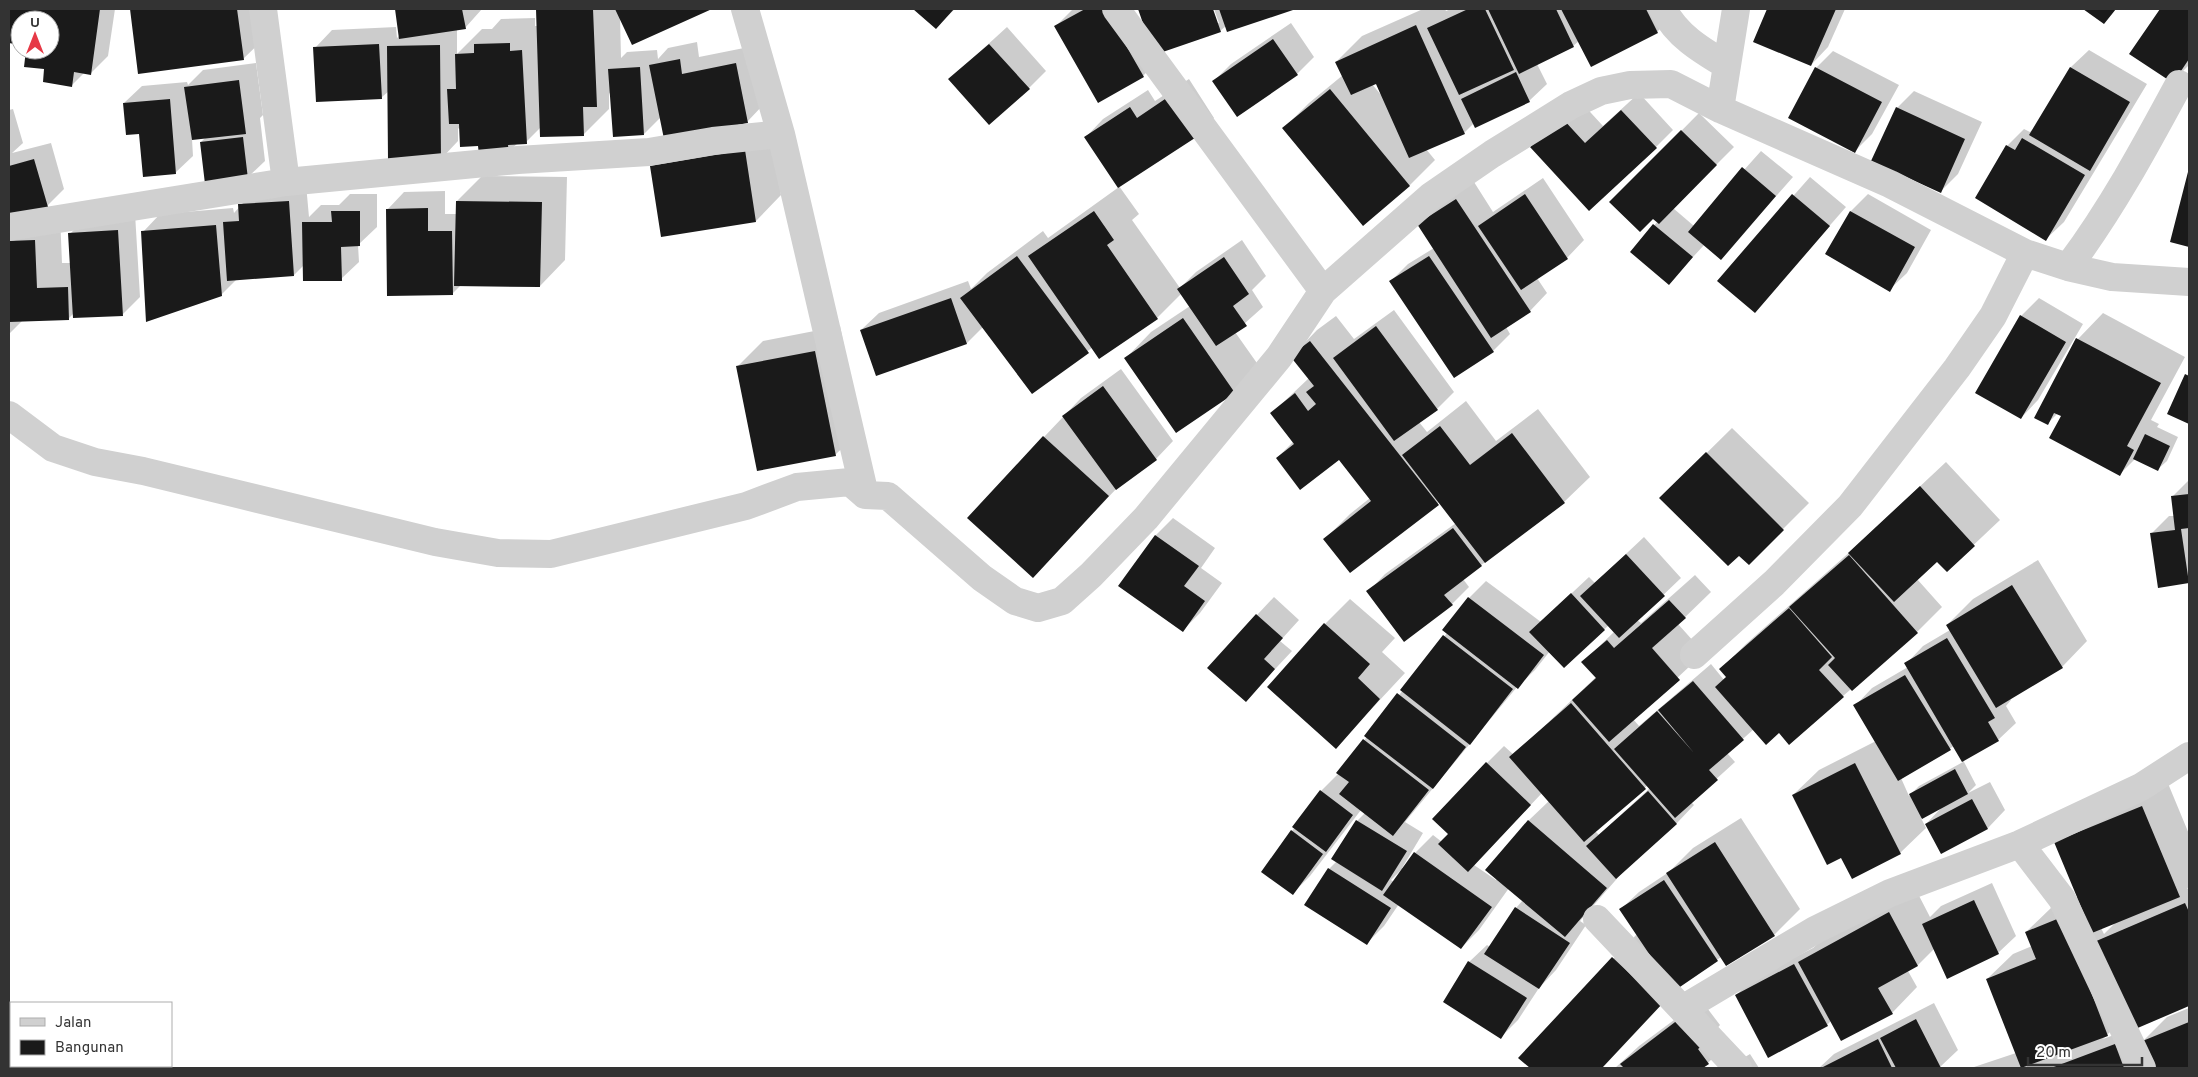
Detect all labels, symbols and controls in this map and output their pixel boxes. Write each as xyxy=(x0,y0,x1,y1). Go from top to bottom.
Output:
north arrow xyxy=(10,10,60,60)
text: U xyxy=(30,15,40,32)
legend xyxy=(10,1002,172,1067)
text: Jalan xyxy=(55,1014,92,1033)
scale bar xyxy=(2028,1034,2142,1066)
text: Bangunan xyxy=(55,1039,124,1058)
text: 20 m xyxy=(2036,1044,2071,1063)

